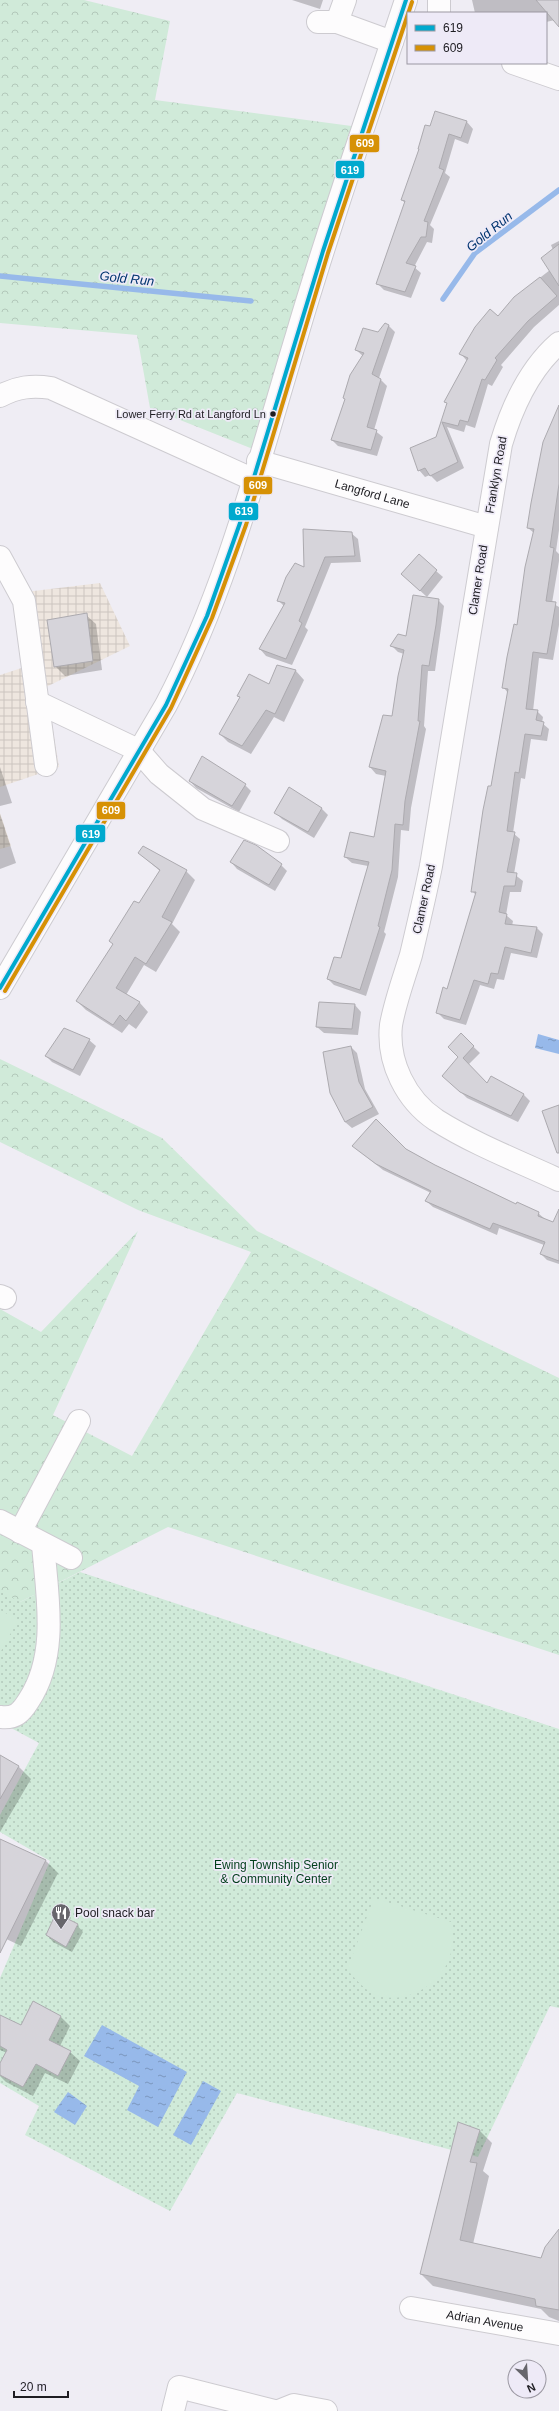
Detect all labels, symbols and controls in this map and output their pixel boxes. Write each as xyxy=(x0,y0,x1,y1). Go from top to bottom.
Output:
legend xyxy=(407,12,547,64)
text: 619 xyxy=(443,21,463,35)
text: 609 xyxy=(443,41,463,55)
line badge: 609 xyxy=(349,134,380,153)
text: 609 xyxy=(356,137,374,149)
line badge: 619 xyxy=(335,160,365,179)
text: 619 xyxy=(341,164,359,176)
water label: Gold Run xyxy=(463,208,515,254)
water label: Gold Run xyxy=(99,268,155,289)
place label: Lower Ferry Rd at Langford Ln xyxy=(116,408,266,420)
marker: Lower Ferry Rd at Langford Ln xyxy=(268,409,278,419)
street label: Franklyn Road xyxy=(482,435,510,515)
line badge: 609 xyxy=(243,476,273,495)
street label: Langford Lane xyxy=(333,476,412,512)
text: 609 xyxy=(249,479,267,491)
line badge: 619 xyxy=(228,502,259,521)
text: 619 xyxy=(235,505,253,517)
street label: Clamer Road xyxy=(466,544,490,616)
line badge: 609 xyxy=(96,801,126,820)
text: 609 xyxy=(102,804,120,816)
line badge: 619 xyxy=(75,824,106,843)
text: 619 xyxy=(82,828,100,840)
street label: Clamer Road xyxy=(410,863,438,935)
park label: Ewing Township Senior & Community Center xyxy=(214,1858,338,1886)
restaurant icon: Pool snack bar xyxy=(50,1902,72,1930)
place label: Pool snack bar xyxy=(75,1906,154,1920)
street label: Adrian Avenue xyxy=(445,2307,525,2335)
north arrow xyxy=(507,2359,547,2399)
scale bar xyxy=(14,2373,68,2399)
text: 20 m xyxy=(20,2380,47,2394)
text: N xyxy=(525,2381,537,2395)

